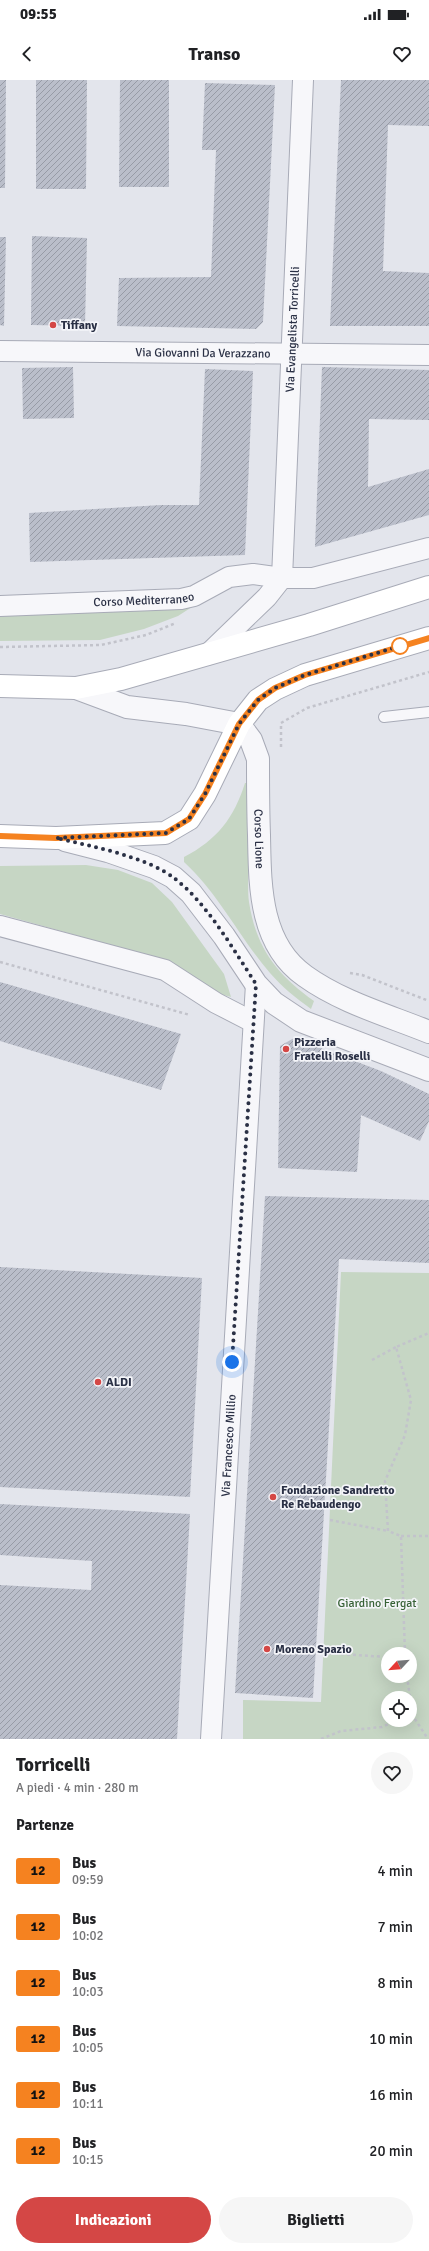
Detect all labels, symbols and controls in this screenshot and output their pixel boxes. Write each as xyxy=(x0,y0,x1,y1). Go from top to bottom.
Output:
text: 09:55 xyxy=(20,5,57,23)
icon: back xyxy=(16,43,38,65)
text: Transo xyxy=(189,43,240,65)
icon: heart xyxy=(391,43,413,65)
street label: Via Evangelista Torricelli xyxy=(282,266,303,393)
place label: Tiffany xyxy=(61,318,97,333)
marker: Tiffany xyxy=(48,320,58,330)
street label: Via Giovanni Da Verazzano xyxy=(135,345,271,361)
street label: Corso Mediterraneo xyxy=(93,589,196,610)
unlabelled marker xyxy=(391,637,409,655)
street label: Corso Lione xyxy=(251,809,267,869)
place label: Pizzeria Fratelli Roselli xyxy=(294,1035,370,1064)
marker: Pizzeria Fratelli Roselli xyxy=(281,1044,291,1054)
your location xyxy=(222,1352,242,1372)
place label: ALDI xyxy=(106,1375,132,1390)
marker: ALDI xyxy=(93,1377,103,1387)
street label: Via Francesco Millio xyxy=(218,1394,239,1497)
place label: Fondazione Sandretto Re Rebaudengo xyxy=(281,1483,394,1512)
marker: Fondazione Sandretto Re Rebaudengo xyxy=(268,1492,278,1502)
park label: Giardino Fergat xyxy=(337,1596,417,1611)
place label: Moreno Spazio xyxy=(275,1642,352,1657)
marker: Moreno Spazio xyxy=(262,1644,272,1654)
north arrow xyxy=(381,1647,417,1683)
map controls xyxy=(381,1647,417,1727)
button: locate xyxy=(381,1691,417,1727)
button: heart xyxy=(371,1752,413,1794)
text: Torricelli xyxy=(16,1753,91,1777)
text: A piedi · 4 min · 280 m xyxy=(16,1780,139,1796)
text: Partenze xyxy=(16,1816,74,1834)
text: Bus xyxy=(72,1854,96,1872)
text: 12 xyxy=(30,1862,46,1879)
text: 4 min xyxy=(377,1862,413,1880)
text: 09:59 xyxy=(72,1872,104,1888)
text: Bus xyxy=(72,1910,96,1928)
text: 12 xyxy=(30,1918,46,1935)
text: 7 min xyxy=(377,1918,413,1936)
text: 10:02 xyxy=(72,1928,104,1944)
text: Bus xyxy=(72,1966,96,1984)
text: 12 xyxy=(30,1974,46,1991)
text: 8 min xyxy=(377,1974,413,1992)
text: 10:03 xyxy=(72,1984,104,2000)
text: Bus xyxy=(72,2022,96,2040)
text: 12 xyxy=(30,2030,46,2047)
text: 10 min xyxy=(369,2030,413,2048)
text: 10:05 xyxy=(72,2040,104,2056)
text: Bus xyxy=(72,2078,96,2096)
text: 12 xyxy=(30,2086,46,2103)
text: 16 min xyxy=(369,2086,413,2104)
text: 10:11 xyxy=(72,2096,104,2112)
text: Bus xyxy=(72,2134,96,2152)
text: 12 xyxy=(30,2142,46,2159)
text: 20 min xyxy=(369,2142,413,2160)
text: 10:15 xyxy=(72,2152,104,2168)
button: Indicazioni xyxy=(16,2197,211,2243)
button: Biglietti xyxy=(219,2197,413,2243)

